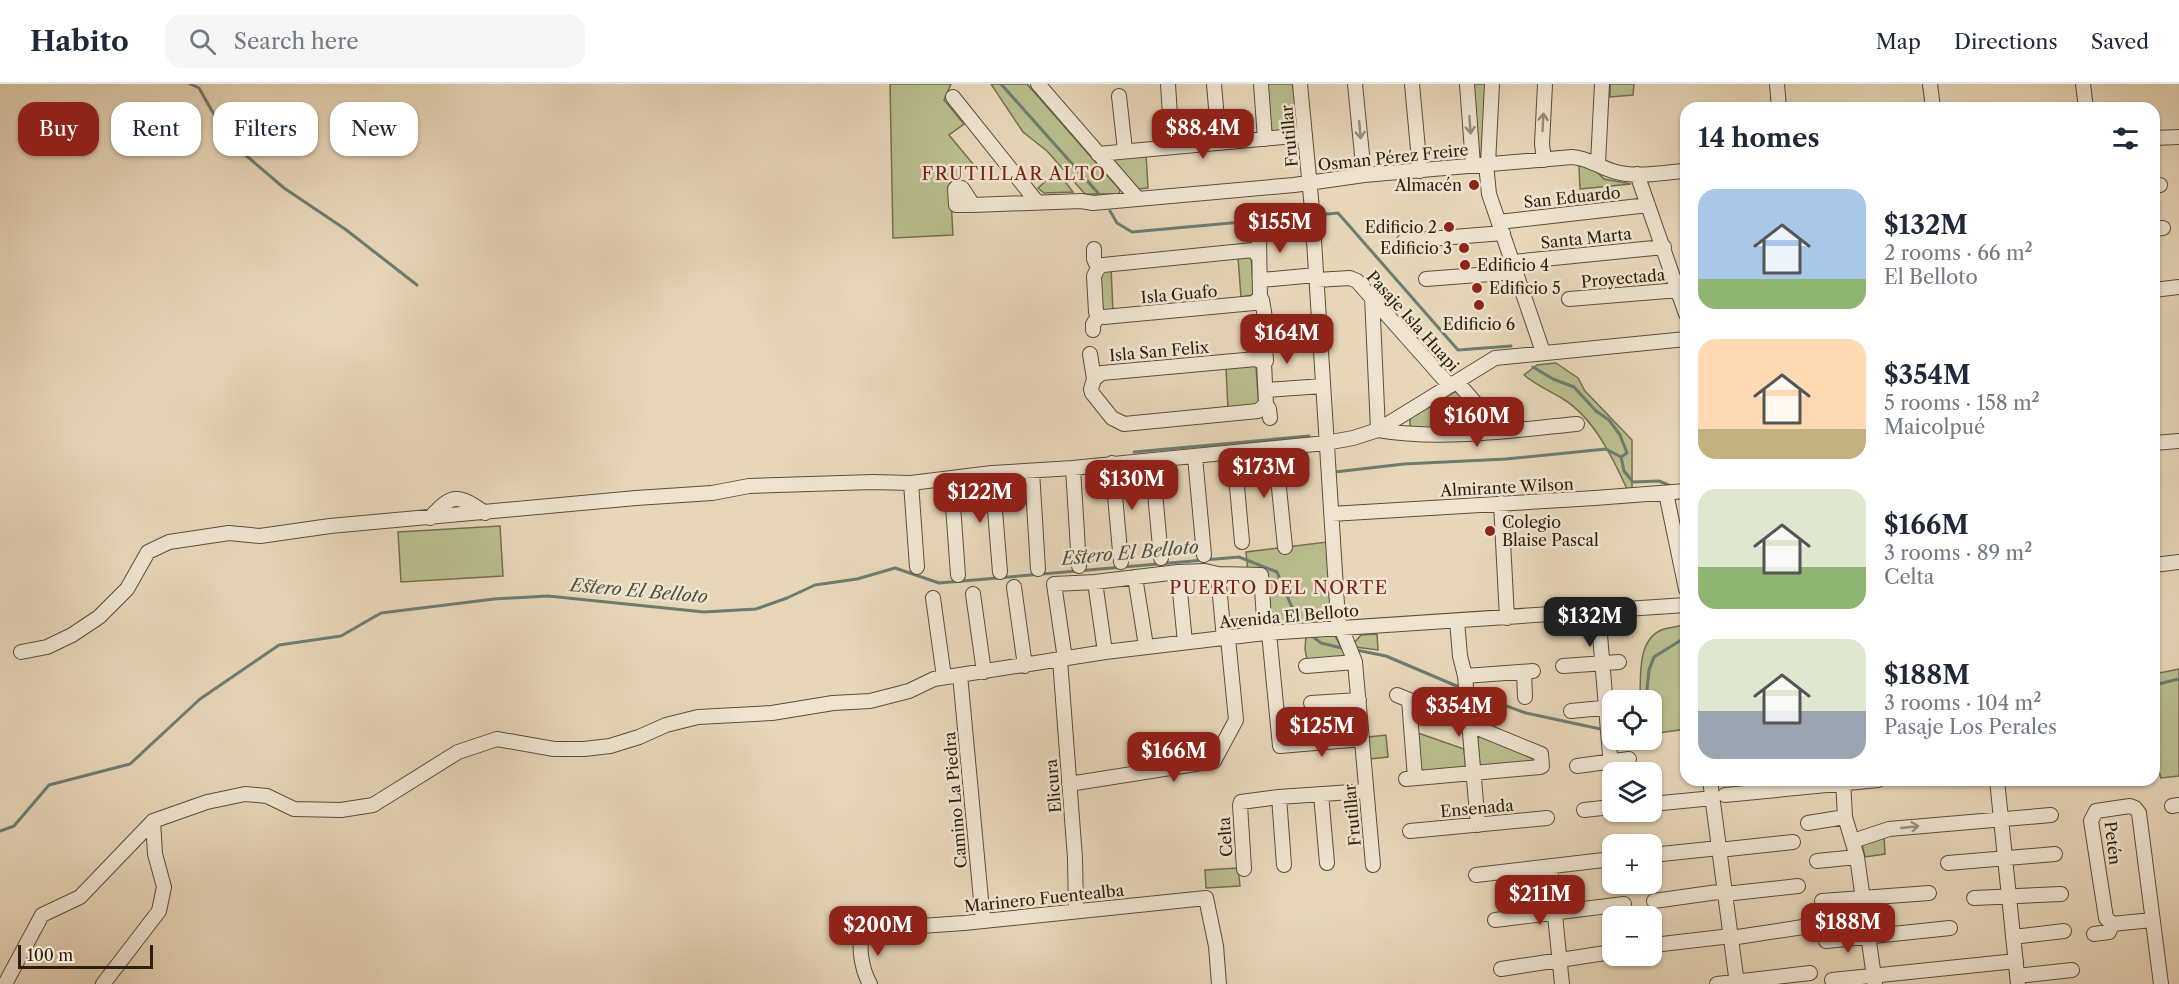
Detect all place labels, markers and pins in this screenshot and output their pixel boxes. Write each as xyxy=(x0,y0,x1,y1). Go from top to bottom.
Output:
pin: $88.4M xyxy=(1154,109,1252,160)
place label: Almacén xyxy=(1394,175,1462,195)
marker: Almacén xyxy=(1467,178,1481,192)
pin: $155M xyxy=(1238,203,1322,254)
place label: Edificio 2 xyxy=(1365,217,1437,237)
marker: Edificio 2 xyxy=(1442,220,1456,234)
place label: Edificio 3 xyxy=(1380,238,1452,258)
marker: Edificio 3 xyxy=(1457,241,1471,255)
place label: Edificio 4 xyxy=(1477,255,1549,275)
marker: Edificio 4 xyxy=(1458,258,1472,272)
place label: Edificio 5 xyxy=(1489,278,1561,298)
marker: Edificio 5 xyxy=(1470,281,1484,295)
marker: Edificio 6 xyxy=(1472,298,1486,312)
pin: $164M xyxy=(1245,314,1329,365)
place label: Edificio 6 xyxy=(1443,314,1515,334)
pin: $160M xyxy=(1435,397,1519,448)
pin: $173M xyxy=(1222,448,1306,499)
pin: $130M xyxy=(1090,460,1174,511)
pin: $122M xyxy=(938,473,1022,524)
place label: Colegio Blaise Pascal xyxy=(1502,512,1599,550)
marker: Colegio Blaise Pascal xyxy=(1483,524,1497,538)
pin: $132M xyxy=(1548,597,1632,648)
pin: $354M xyxy=(1417,687,1501,738)
pin: $125M xyxy=(1280,707,1364,758)
pin: $166M xyxy=(1132,732,1216,783)
pin: $211M xyxy=(1498,875,1582,926)
pin: $188M xyxy=(1806,903,1890,954)
pin: $200M xyxy=(836,906,920,957)

